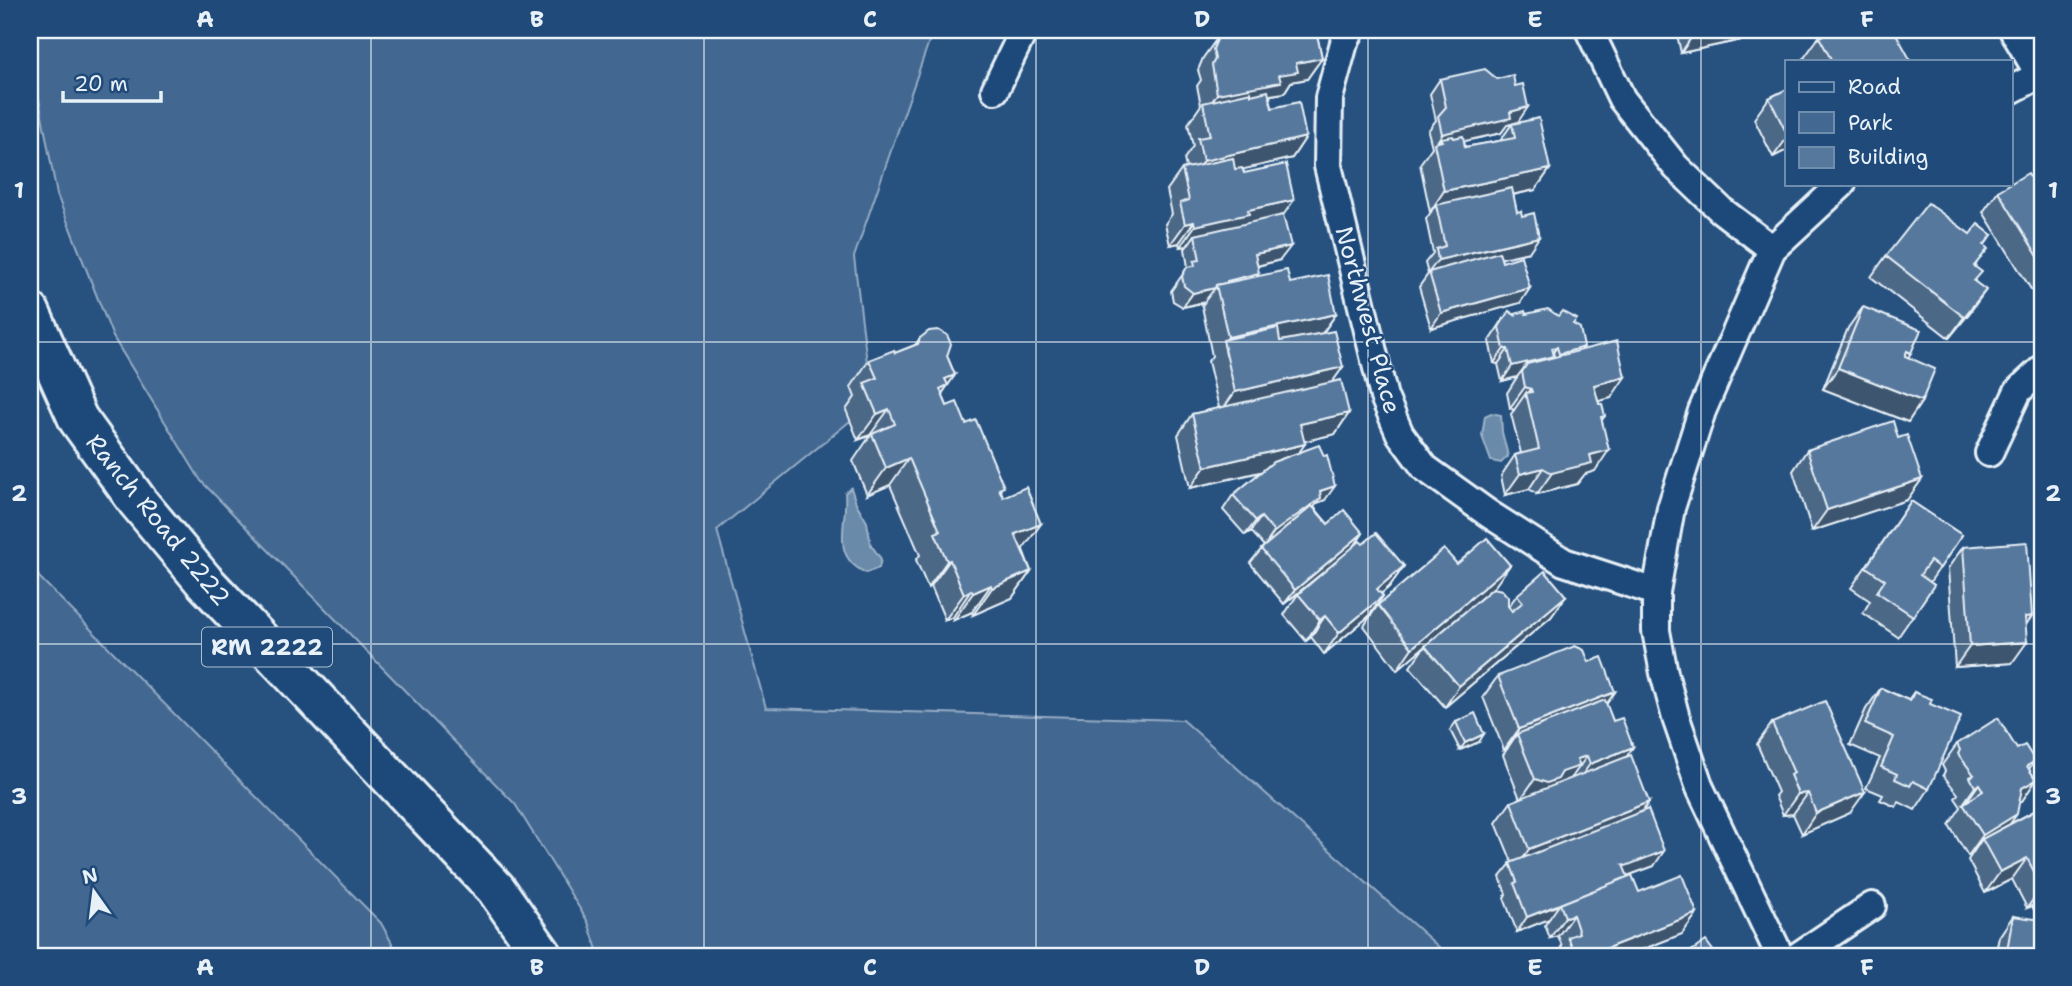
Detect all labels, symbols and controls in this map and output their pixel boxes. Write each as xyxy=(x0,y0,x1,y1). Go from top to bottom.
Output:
text: A xyxy=(196,4,214,34)
text: B xyxy=(530,4,544,34)
text: C xyxy=(863,4,877,34)
text: D xyxy=(1194,4,1210,34)
text: E xyxy=(1527,4,1543,34)
text: F xyxy=(1860,4,1874,34)
scale bar xyxy=(63,60,161,104)
legend xyxy=(1785,60,2012,186)
text: 20 m xyxy=(74,70,128,98)
text: Road xyxy=(1848,73,1901,101)
text: Park xyxy=(1848,109,1893,137)
text: Building xyxy=(1848,143,1928,171)
text: 1 xyxy=(14,175,24,205)
text: 1 xyxy=(2048,175,2058,205)
street label: Northwest Place xyxy=(1328,223,1408,417)
street label: Ranch Road 2222 xyxy=(79,427,237,613)
text: 2 xyxy=(11,478,27,508)
text: 2 xyxy=(2045,478,2061,508)
road number: RM 2222 xyxy=(202,628,332,666)
text: 3 xyxy=(11,781,27,811)
text: 3 xyxy=(2045,781,2061,811)
north arrow xyxy=(60,856,130,926)
text: N xyxy=(80,862,100,890)
text: A xyxy=(196,952,214,982)
text: B xyxy=(530,952,544,982)
text: C xyxy=(863,952,877,982)
text: D xyxy=(1194,952,1210,982)
text: E xyxy=(1527,952,1543,982)
text: F xyxy=(1860,952,1874,982)

